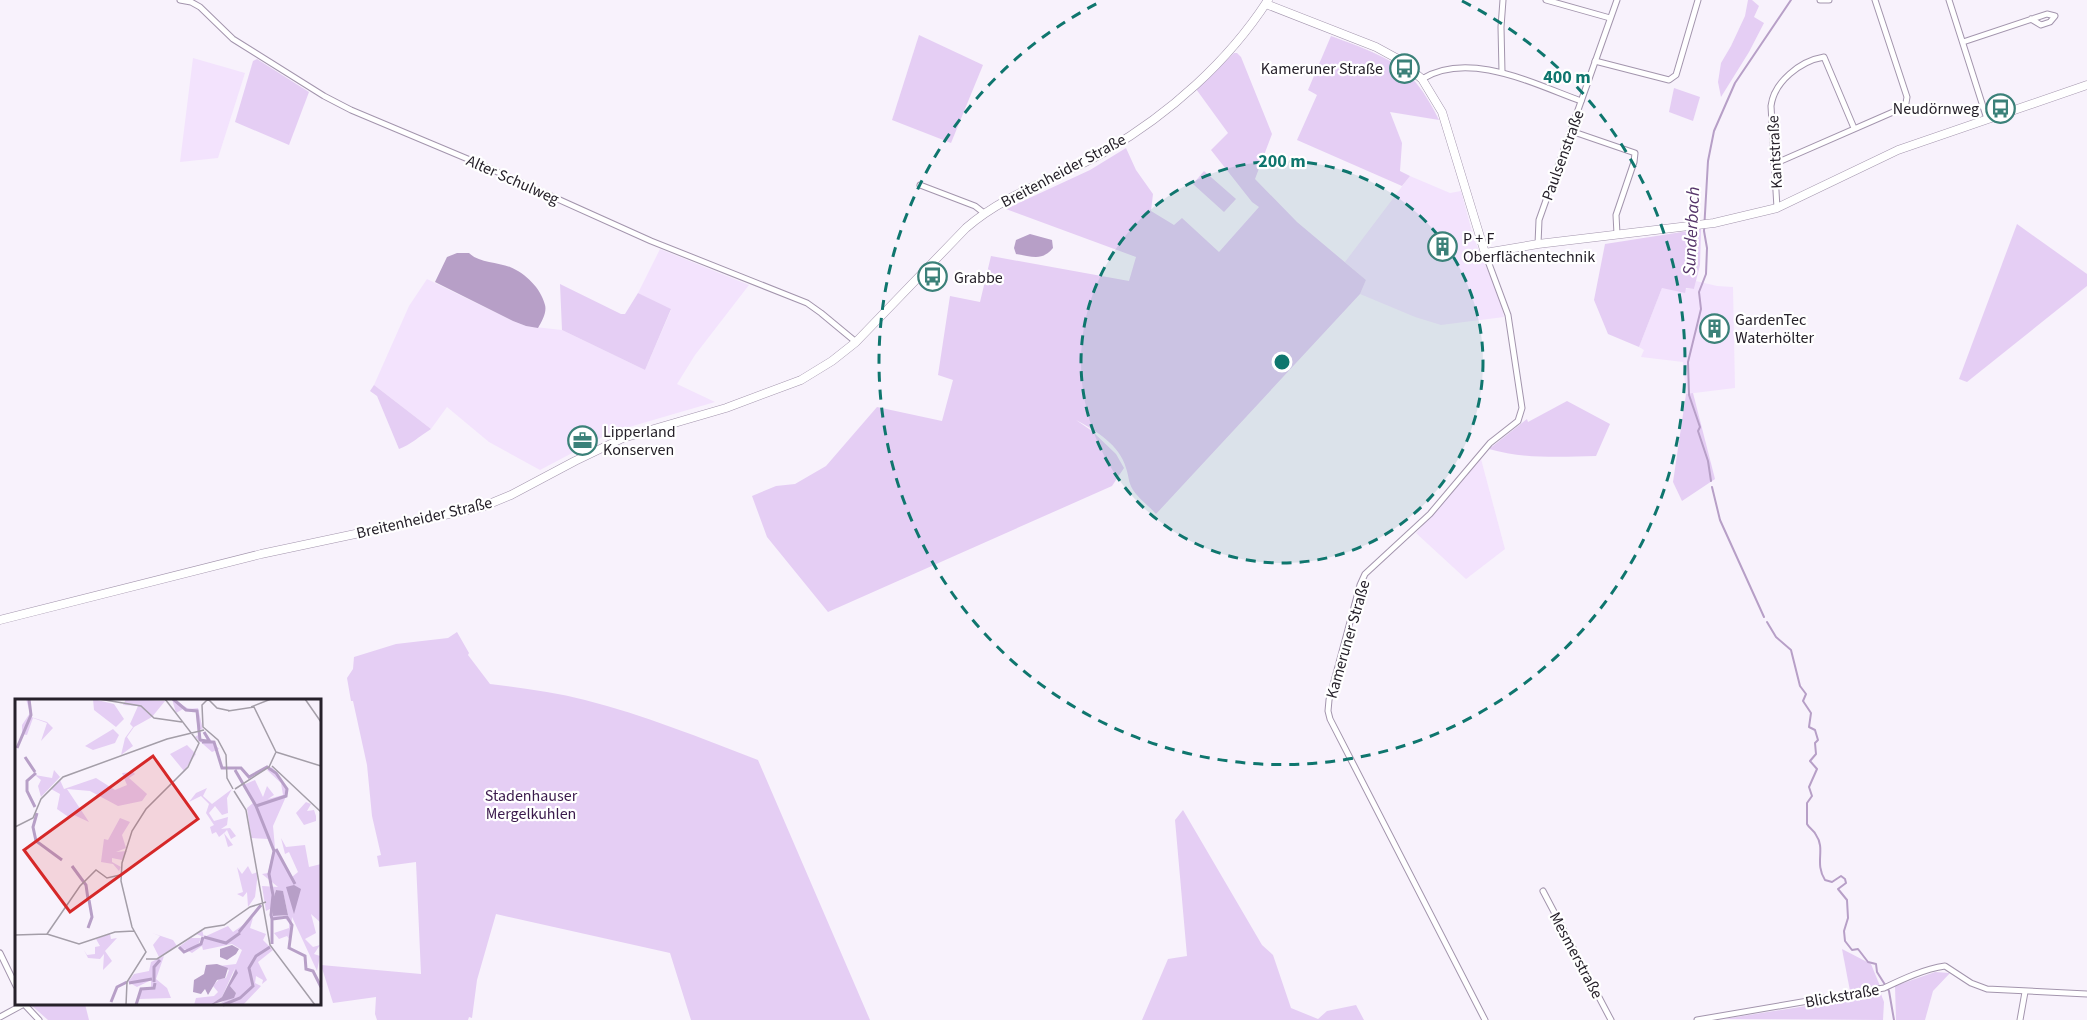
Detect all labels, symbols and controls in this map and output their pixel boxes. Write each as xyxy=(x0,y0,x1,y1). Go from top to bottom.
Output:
bus stop icon: Kameruner Straße xyxy=(1388,52,1420,84)
place label: Kameruner Straße xyxy=(1261,58,1383,80)
text: 400 m xyxy=(1543,65,1591,90)
bus stop icon: Neudörnweg xyxy=(1984,92,2016,124)
place label: Neudörnweg xyxy=(1893,98,1979,120)
street label: Paulsenstraße xyxy=(1536,107,1590,204)
street label: Kantstraße xyxy=(1762,115,1788,189)
street label: Breitenheider Straße xyxy=(997,129,1130,213)
text: 200 m xyxy=(1258,149,1306,174)
street label: Alter Schulweg xyxy=(463,150,562,210)
water label: Sunderbach xyxy=(1677,186,1706,276)
place label: P + F Oberflächentechnik xyxy=(1463,228,1595,268)
building icon: P + F Oberflächentechnik xyxy=(1426,231,1458,263)
bus stop icon: Grabbe xyxy=(917,261,949,293)
place label: Grabbe xyxy=(954,267,1003,289)
place label: GardenTec Waterhölter xyxy=(1735,309,1814,349)
building icon: GardenTec Waterhölter xyxy=(1698,312,1730,344)
centre of rings xyxy=(1272,352,1292,372)
place label: Lipperland Konserven xyxy=(603,421,676,461)
office icon: Lipperland Konserven xyxy=(566,424,598,456)
street label: Breitenheider Straße xyxy=(354,492,494,544)
street label: Kameruner Straße xyxy=(1321,577,1375,701)
inset map xyxy=(15,699,321,1005)
park label: Stadenhauser Mergelkuhlen xyxy=(485,785,578,825)
street label: Mesmerstraße xyxy=(1544,908,1608,1003)
street label: Blickstraße xyxy=(1803,979,1881,1013)

